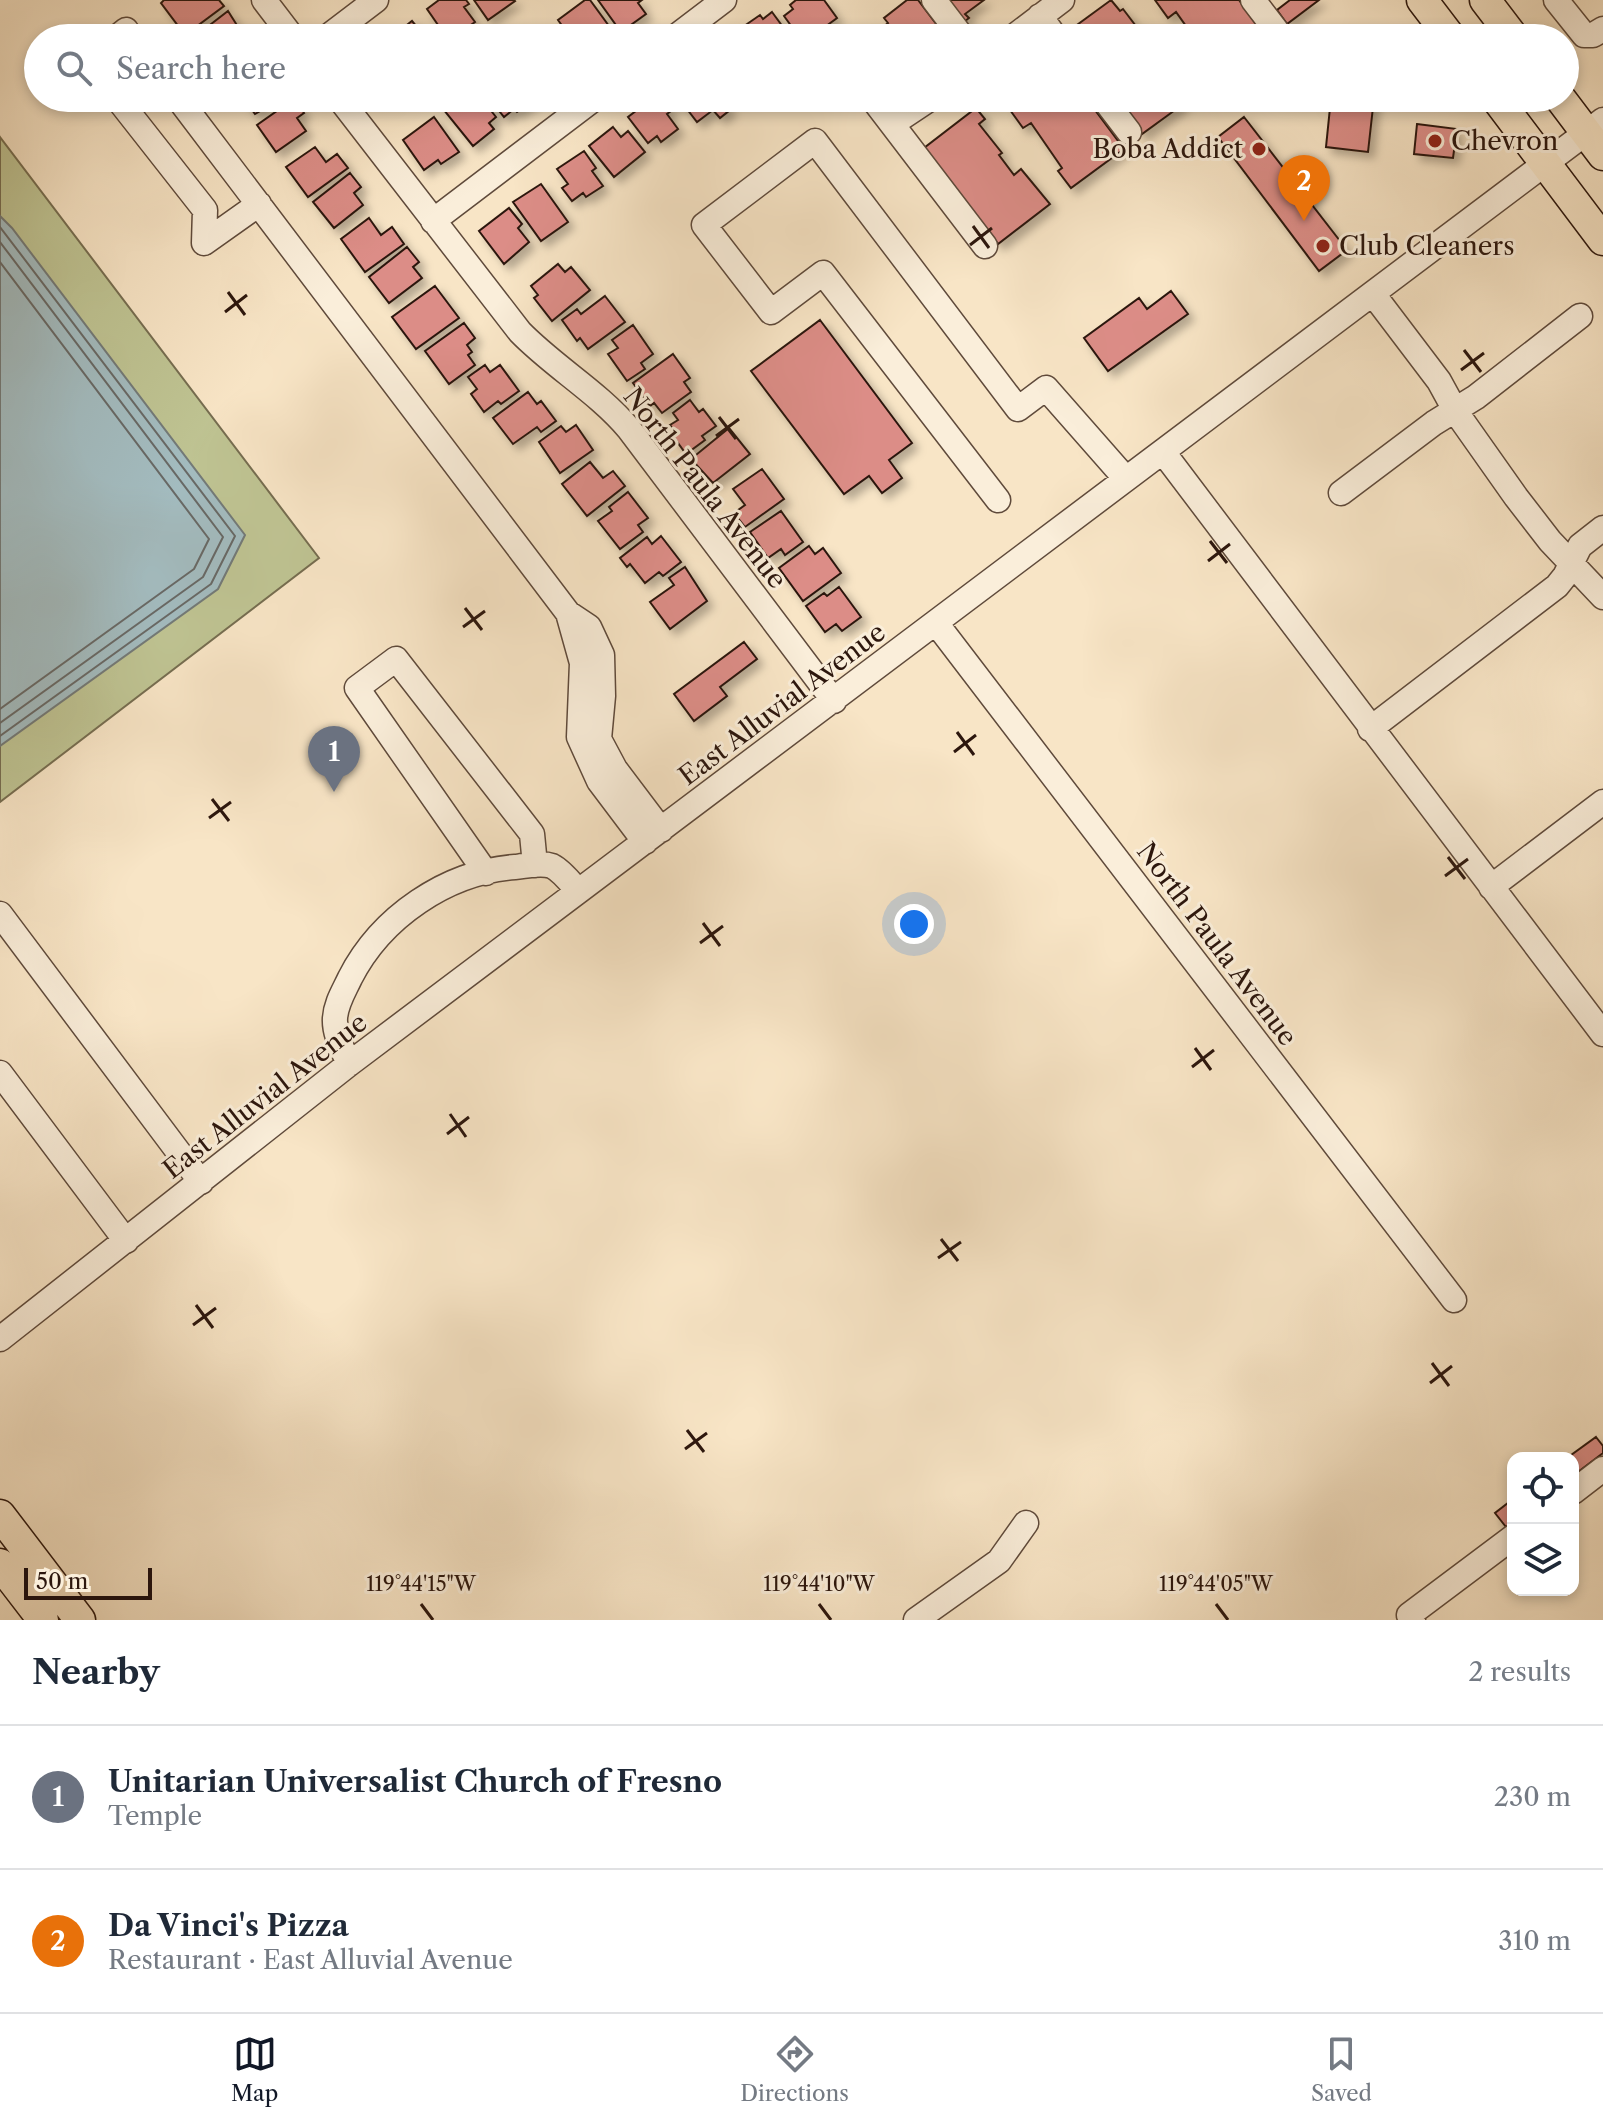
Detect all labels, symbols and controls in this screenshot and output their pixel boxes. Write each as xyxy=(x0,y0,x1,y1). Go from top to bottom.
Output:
search box xyxy=(24,24,1579,112)
icon: search xyxy=(52,46,96,90)
text: Search here xyxy=(116,50,286,87)
place label: Chevron xyxy=(1451,125,1558,157)
marker: Chevron xyxy=(1426,132,1444,150)
place label: Boba Addict xyxy=(1093,133,1244,165)
marker: Boba Addict xyxy=(1250,140,1268,158)
pin: 2 xyxy=(1278,155,1330,221)
place label: Club Cleaners xyxy=(1339,230,1515,262)
marker: Club Cleaners xyxy=(1314,237,1332,255)
street label: North Paula Avenue xyxy=(617,381,793,595)
street label: East Alluvial Avenue xyxy=(673,616,891,792)
pin: 1 xyxy=(308,726,360,792)
street label: North Paula Avenue xyxy=(1130,836,1304,1052)
your location xyxy=(894,904,934,944)
street label: East Alluvial Avenue xyxy=(157,1006,373,1186)
map controls xyxy=(1507,1452,1579,1596)
button: locate xyxy=(1507,1452,1579,1524)
button: layers xyxy=(1507,1524,1579,1596)
scale bar xyxy=(24,1564,152,1600)
text: 50 m xyxy=(36,1568,88,1595)
text: 119°44'15"W xyxy=(366,1572,477,1596)
text: 119°44'10"W xyxy=(763,1572,876,1596)
text: 119°44'05"W xyxy=(1159,1572,1274,1596)
text: Nearby xyxy=(32,1651,160,1693)
text: 2 results xyxy=(1468,1656,1571,1688)
text: Unitarian Universalist Church of Fresno xyxy=(108,1763,722,1800)
text: 1 xyxy=(52,1781,64,1813)
text: 230 m xyxy=(1494,1781,1571,1813)
text: Temple xyxy=(108,1800,202,1832)
text: Da Vinci's Pizza xyxy=(108,1907,349,1944)
text: 2 xyxy=(50,1925,66,1957)
text: 310 m xyxy=(1498,1925,1571,1957)
text: Restaurant · East Alluvial Avenue xyxy=(108,1944,513,1976)
tab: Map xyxy=(231,2032,278,2107)
tab: Directions xyxy=(740,2032,849,2107)
tab: Saved xyxy=(1311,2032,1372,2107)

